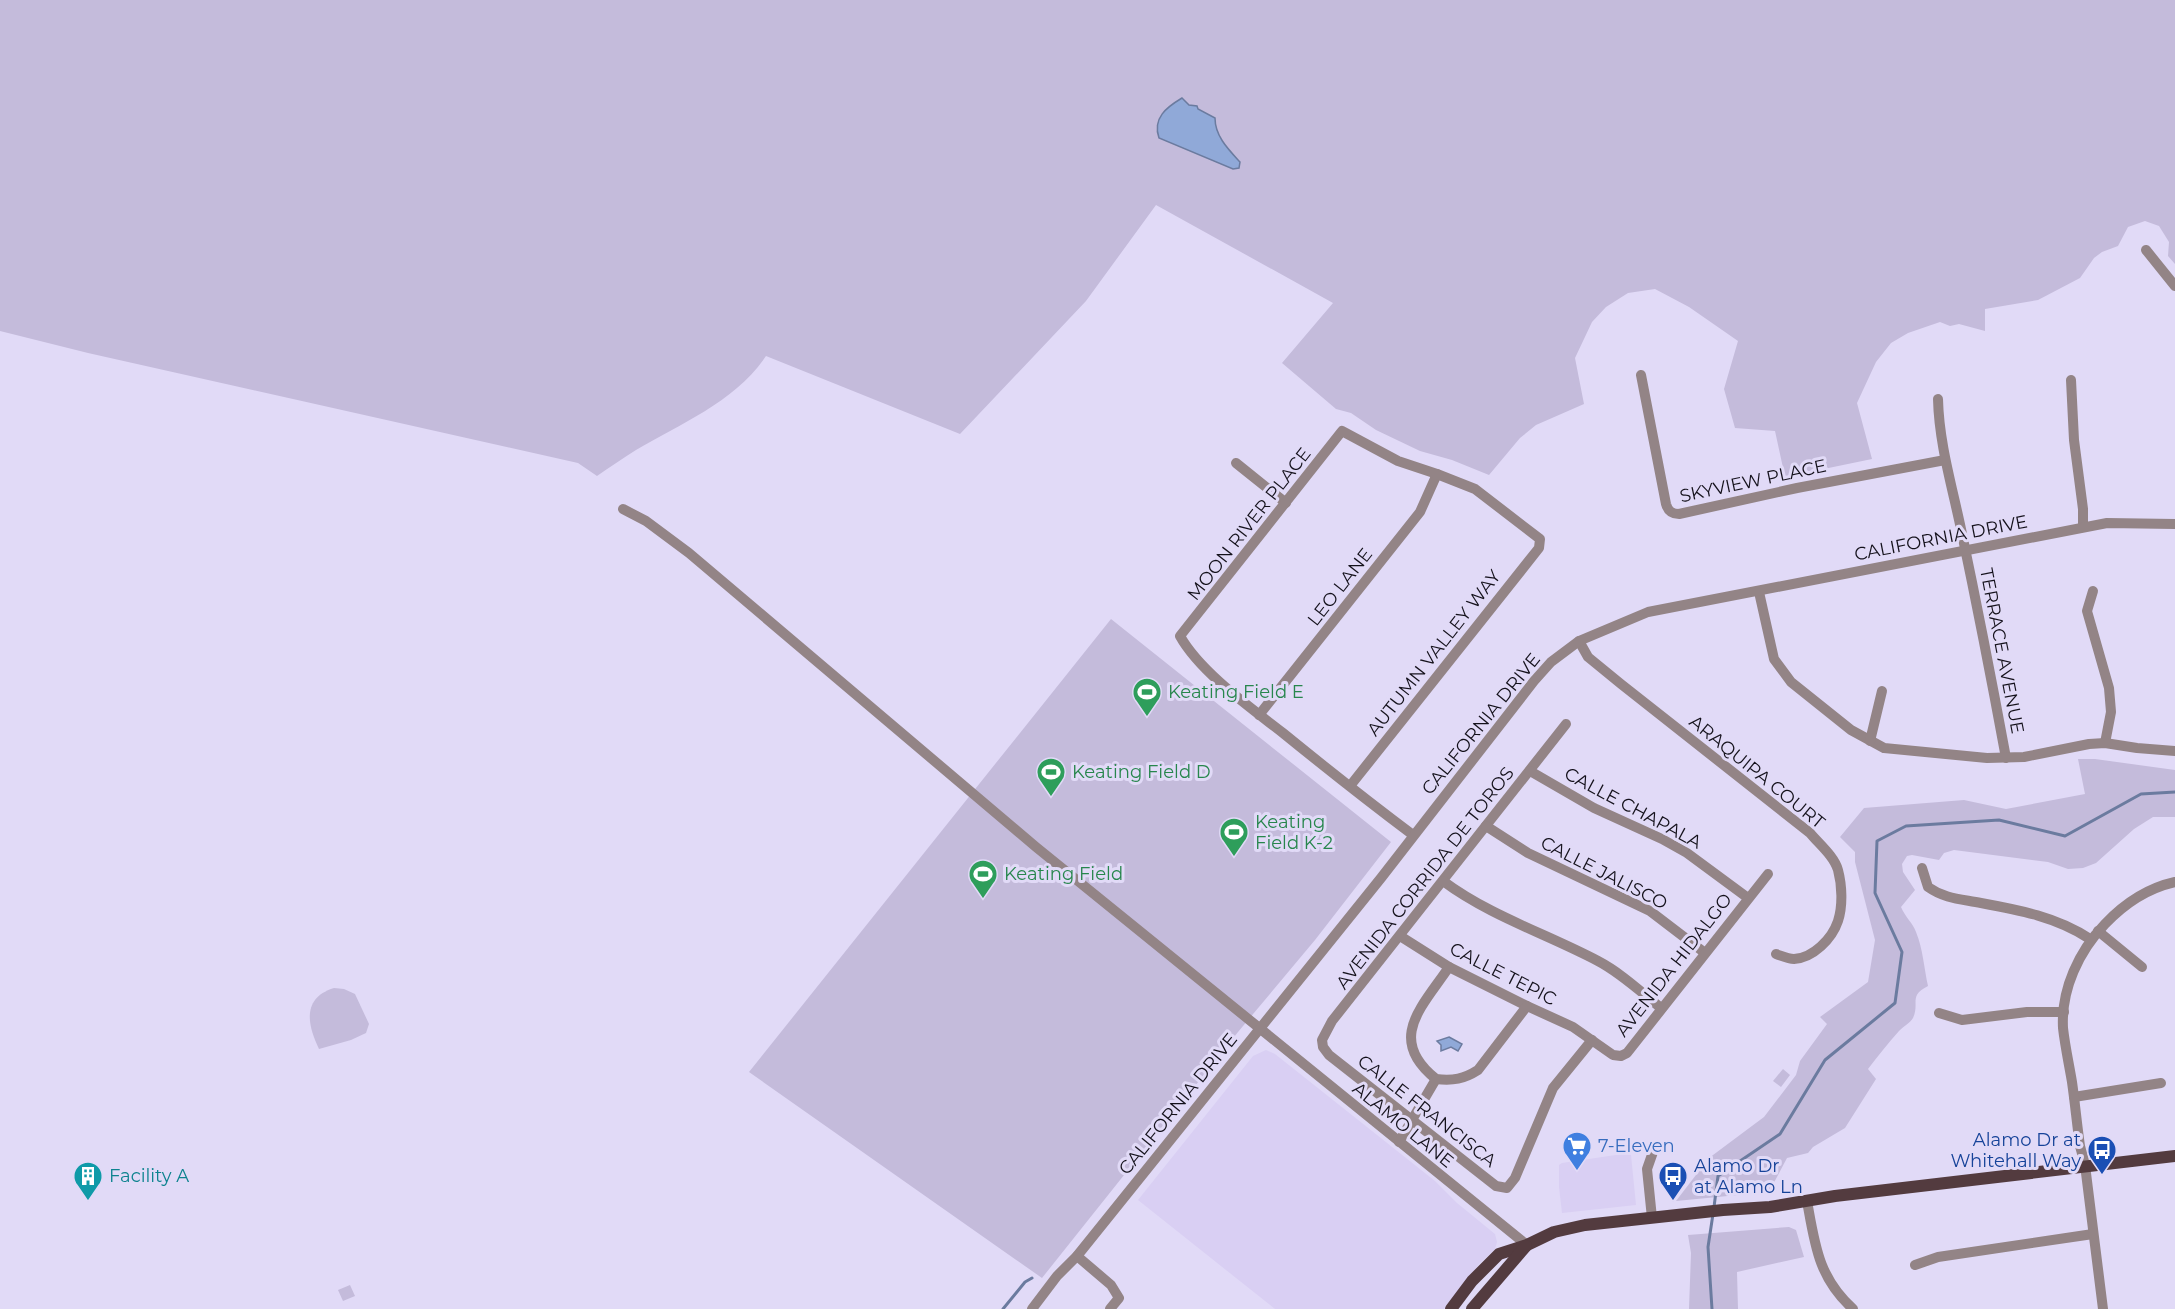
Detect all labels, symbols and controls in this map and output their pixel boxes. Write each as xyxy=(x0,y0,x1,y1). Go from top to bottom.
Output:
street label: MOON RIVER PLACE xyxy=(1182,443,1316,605)
street label: SKYVIEW PLACE xyxy=(1678,455,1828,507)
street label: CALIFORNIA DRIVE xyxy=(1853,510,2029,566)
street label: LEO LANE xyxy=(1303,544,1377,630)
street label: AUTUMN VALLEY WAY xyxy=(1362,565,1506,740)
street label: TERRACE AVENUE xyxy=(1975,566,2029,736)
street label: CALIFORNIA DRIVE xyxy=(1417,649,1545,799)
sports icon: Keating Field E xyxy=(1131,676,1163,718)
place label: Keating Field E xyxy=(1168,681,1304,703)
street label: ARAQUIPA COURT xyxy=(1685,711,1830,834)
sports icon: Keating Field D xyxy=(1035,756,1067,798)
place label: Keating Field D xyxy=(1072,761,1211,783)
street label: AVENIDA CORRIDA DE TOROS xyxy=(1331,762,1519,994)
street label: CALLE CHAPALA xyxy=(1561,763,1705,853)
place label: Keating Field K-2 xyxy=(1255,811,1333,854)
sports icon: Keating Field K-2 xyxy=(1218,816,1250,858)
street label: CALLE JALISCO xyxy=(1537,832,1671,914)
sports icon: Keating Field xyxy=(967,858,999,900)
place label: Keating Field xyxy=(1004,863,1123,885)
street label: AVENIDA HIDALGO xyxy=(1611,889,1737,1041)
street label: CALLE TEPIC xyxy=(1446,938,1560,1010)
street label: CALIFORNIA DRIVE xyxy=(1114,1029,1242,1179)
street label: CALLE FRANCISCA xyxy=(1353,1050,1501,1172)
street label: ALAMO LANE xyxy=(1348,1078,1458,1172)
place label: Alamo Dr at Whitehall Way xyxy=(1950,1129,2081,1172)
supermarket icon: 7-Eleven xyxy=(1561,1130,1593,1172)
bus stop icon: Alamo Dr at Whitehall Way xyxy=(2086,1134,2118,1176)
place label: 7-Eleven xyxy=(1598,1135,1675,1157)
place label: Alamo Dr at Alamo Ln xyxy=(1694,1155,1803,1198)
building icon: Facility A xyxy=(72,1160,104,1202)
bus stop icon: Alamo Dr at Alamo Ln xyxy=(1657,1160,1689,1202)
place label: Facility A xyxy=(109,1165,189,1187)

